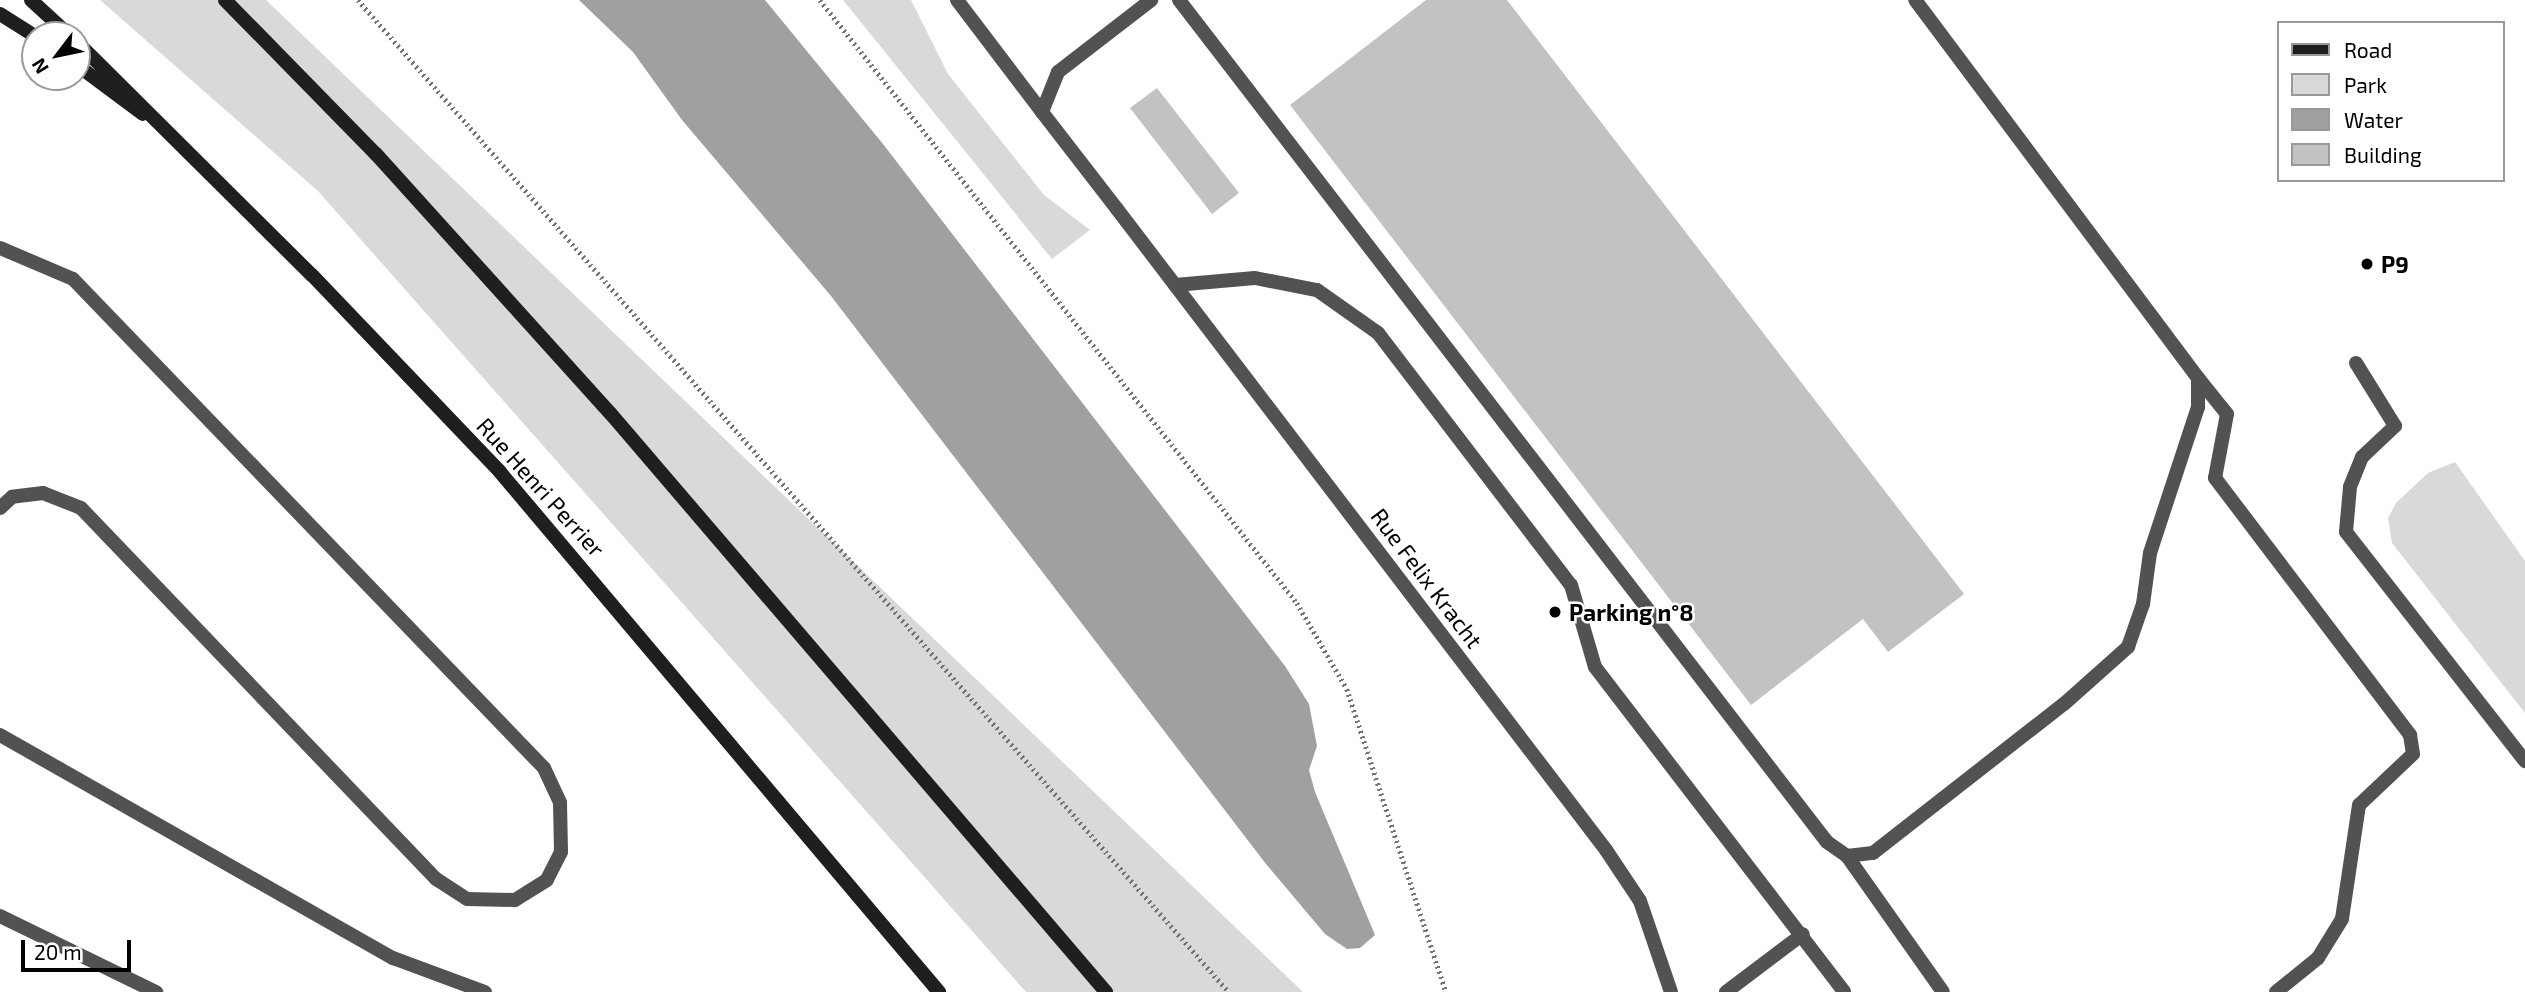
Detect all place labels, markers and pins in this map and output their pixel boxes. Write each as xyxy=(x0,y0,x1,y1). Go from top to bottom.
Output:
place label: P9 xyxy=(2381,250,2409,278)
marker: P9 xyxy=(2359,256,2375,272)
place label: Parking n°8 xyxy=(1569,598,1693,626)
marker: Parking n°8 xyxy=(1547,604,1563,620)

